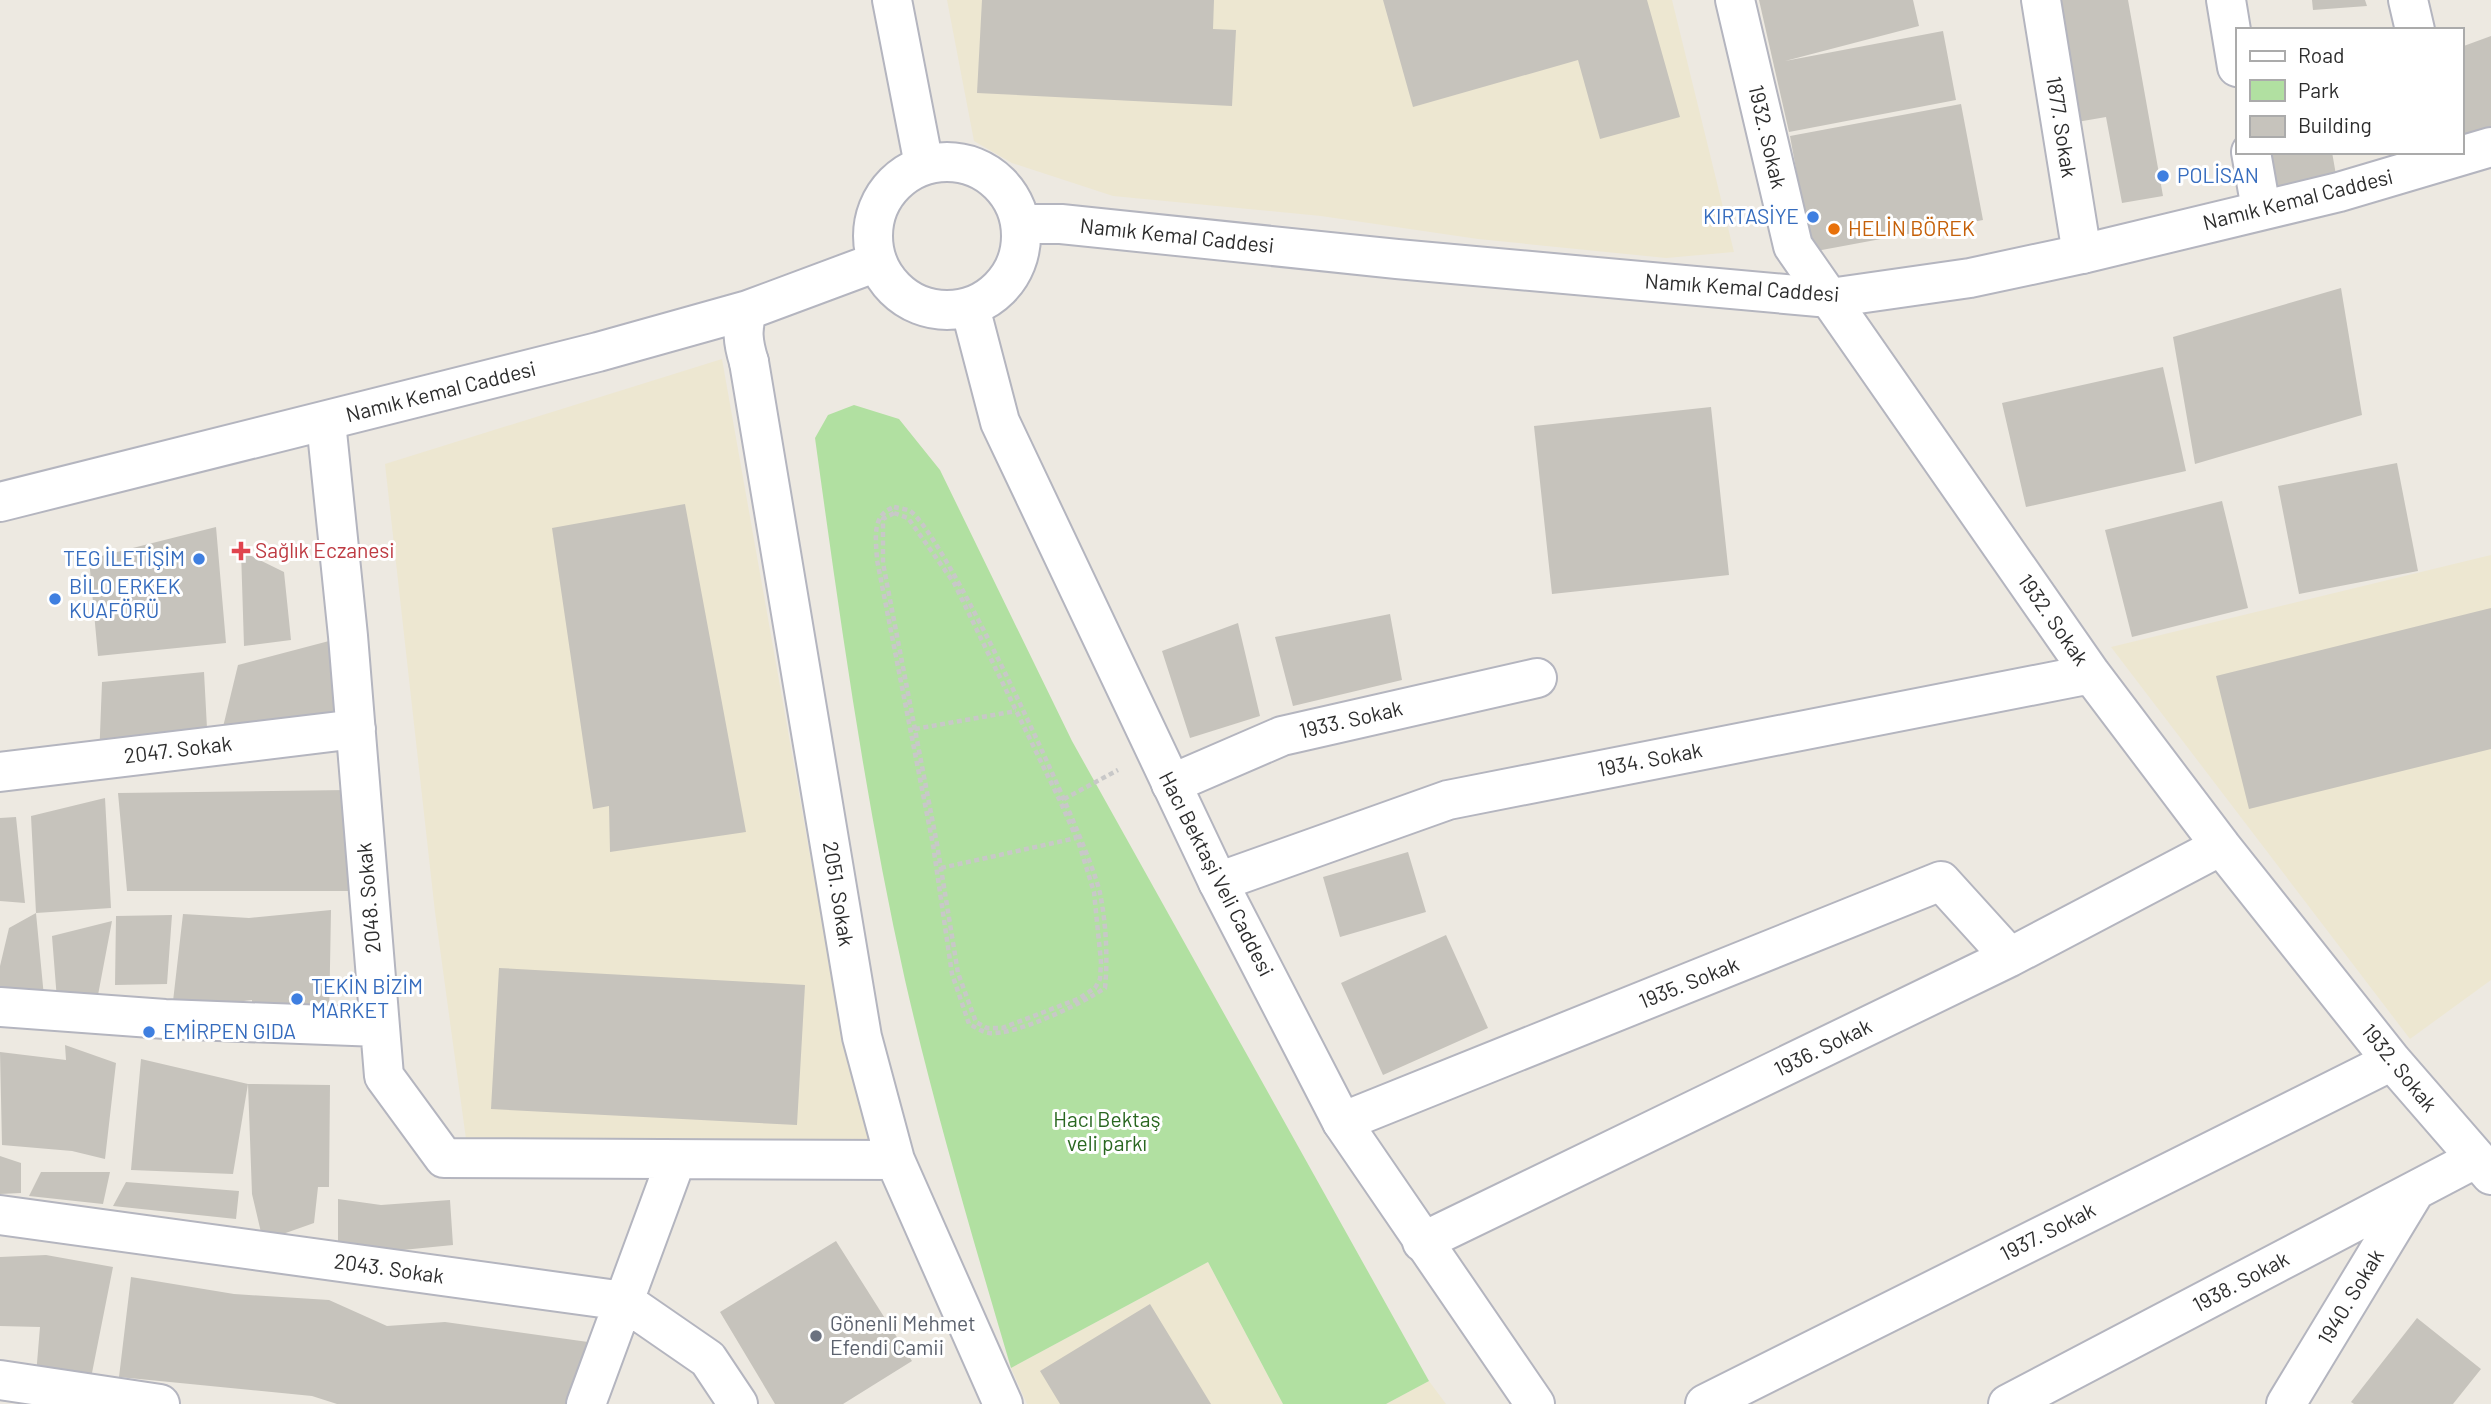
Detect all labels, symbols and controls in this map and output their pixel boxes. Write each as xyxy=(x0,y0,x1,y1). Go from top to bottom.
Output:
legend xyxy=(2236,28,2463,154)
text: Road xyxy=(2298,42,2344,67)
street label: 1877. Sokak xyxy=(2042,74,2083,179)
text: Park xyxy=(2298,77,2339,102)
street label: 1932. Sokak xyxy=(1744,82,1793,191)
text: Building xyxy=(2298,112,2372,137)
place label: POLİSAN xyxy=(2177,162,2259,187)
street label: Namık Kemal Caddesi xyxy=(2200,163,2395,234)
marker: POLİSAN xyxy=(2155,168,2171,184)
place label: KIRTASİYE xyxy=(1703,203,1799,228)
marker: KIRTASİYE xyxy=(1805,209,1821,225)
street label: Namık Kemal Caddesi xyxy=(1079,212,1275,257)
place label: HELİN BÖREK xyxy=(1848,215,1975,240)
marker: HELİN BÖREK xyxy=(1826,221,1842,237)
street label: Namık Kemal Caddesi xyxy=(1644,267,1840,306)
street label: Namık Kemal Caddesi xyxy=(343,355,538,426)
place label: Sağlık Eczanesi xyxy=(255,537,395,562)
marker: Sağlık Eczanesi xyxy=(233,543,249,559)
place label: TEG İLETİŞİM xyxy=(63,545,185,570)
marker: TEG İLETİŞİM xyxy=(191,551,207,567)
street label: 1932. Sokak xyxy=(2014,569,2095,670)
place label: BİLO ERKEK KUAFÖRÜ xyxy=(69,573,181,622)
marker: BİLO ERKEK KUAFÖRÜ xyxy=(47,591,63,607)
street label: 1933. Sokak xyxy=(1297,695,1405,743)
street label: 2047. Sokak xyxy=(123,729,233,768)
street label: 1934. Sokak xyxy=(1595,736,1704,781)
street label: Hacı Bektaşi Veli Caddesi xyxy=(1155,767,1280,980)
street label: 2051. Sokak xyxy=(819,839,860,948)
street label: 2048. Sokak xyxy=(350,842,385,954)
street label: 1935. Sokak xyxy=(1635,950,1742,1013)
place label: TEKİN BİZİM MARKET xyxy=(311,973,423,1022)
marker: TEKİN BİZİM MARKET xyxy=(289,991,305,1007)
street label: 1936. Sokak xyxy=(1770,1012,1875,1081)
place label: EMİRPEN GIDA xyxy=(163,1018,296,1043)
street label: 1932. Sokak xyxy=(2357,1018,2443,1116)
marker: EMİRPEN GIDA xyxy=(141,1024,157,1040)
park label: Hacı Bektaş veli parkı xyxy=(1053,1106,1161,1155)
street label: 1937. Sokak xyxy=(1996,1196,2099,1265)
street label: 1940. Sokak xyxy=(2311,1244,2388,1349)
street label: 1938. Sokak xyxy=(2188,1245,2293,1316)
street label: 2043. Sokak xyxy=(333,1247,446,1288)
place label: Gönenli Mehmet Efendi Camii xyxy=(830,1310,976,1359)
marker: Gönenli Mehmet Efendi Camii xyxy=(808,1328,824,1344)

